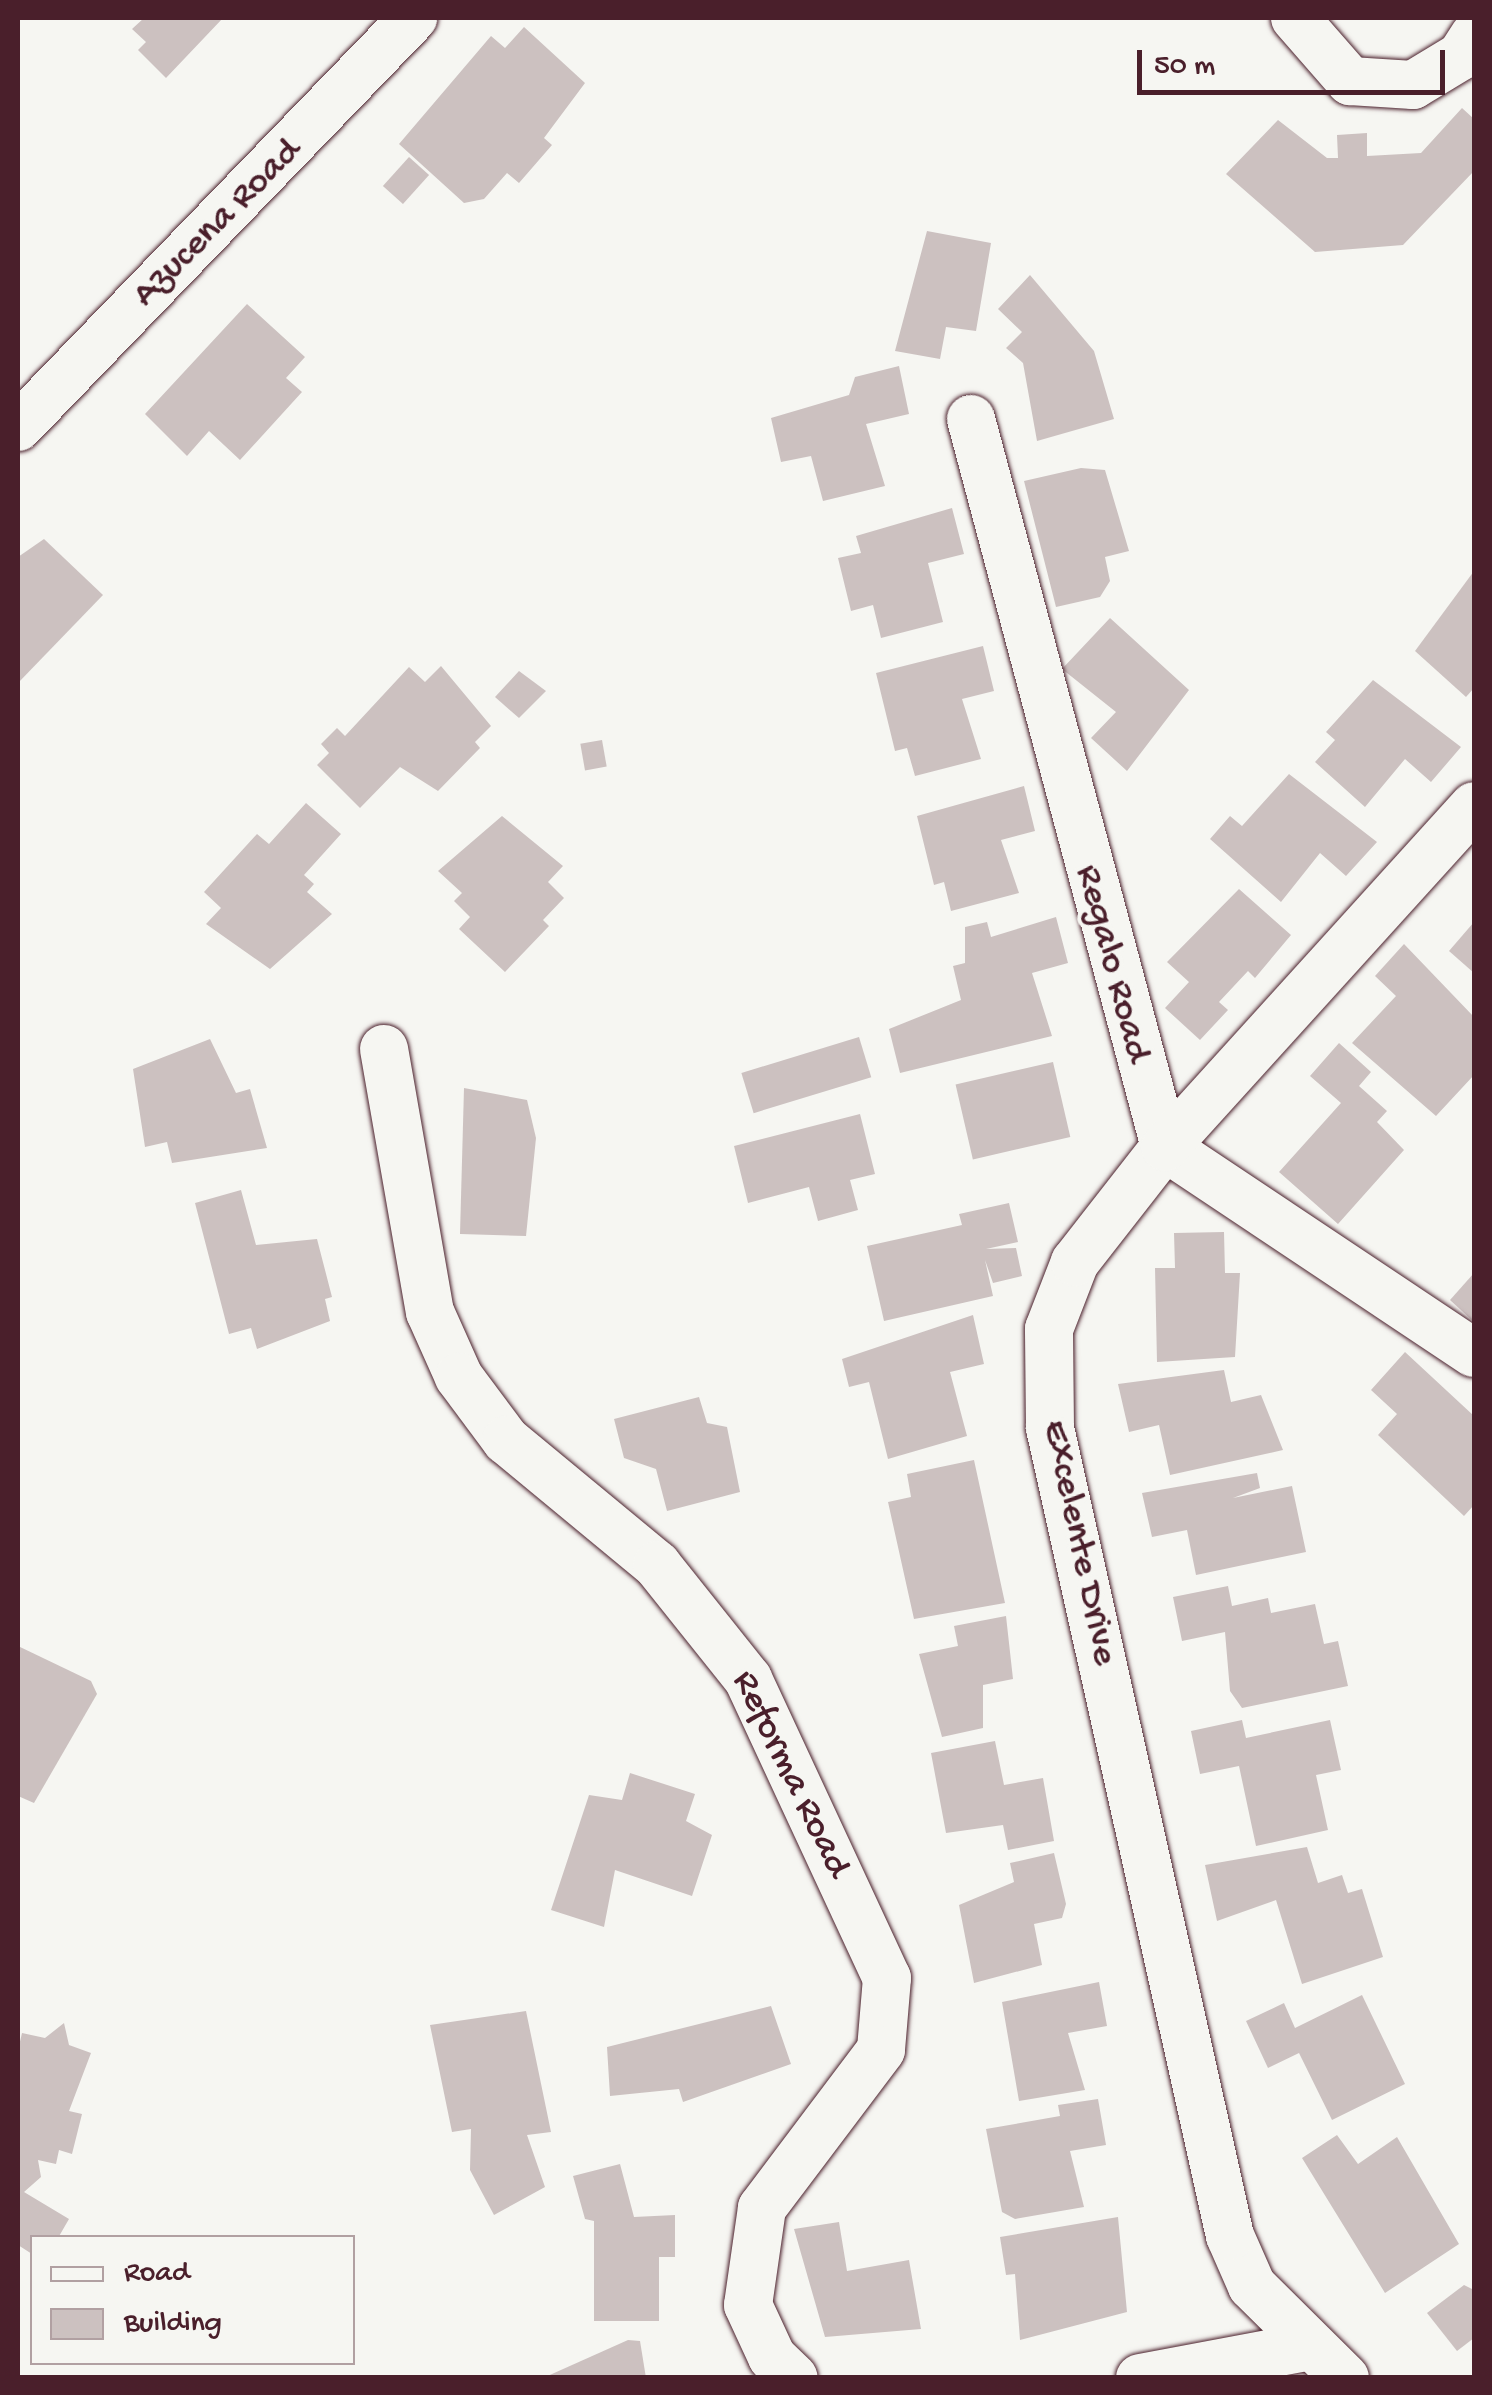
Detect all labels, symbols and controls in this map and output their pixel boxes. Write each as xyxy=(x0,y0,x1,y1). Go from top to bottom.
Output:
scale bar xyxy=(1142,30,1450,92)
text: 50 m xyxy=(1154,50,1215,85)
street label: Azucena Road xyxy=(124,130,312,318)
street label: Regalo Road xyxy=(1063,860,1159,1068)
street label: Excelente Drive xyxy=(1030,1416,1126,1670)
street label: Reforma Road xyxy=(719,1664,859,1886)
legend xyxy=(30,2235,355,2365)
text: Road xyxy=(124,2257,190,2292)
text: Building xyxy=(124,2307,222,2342)

